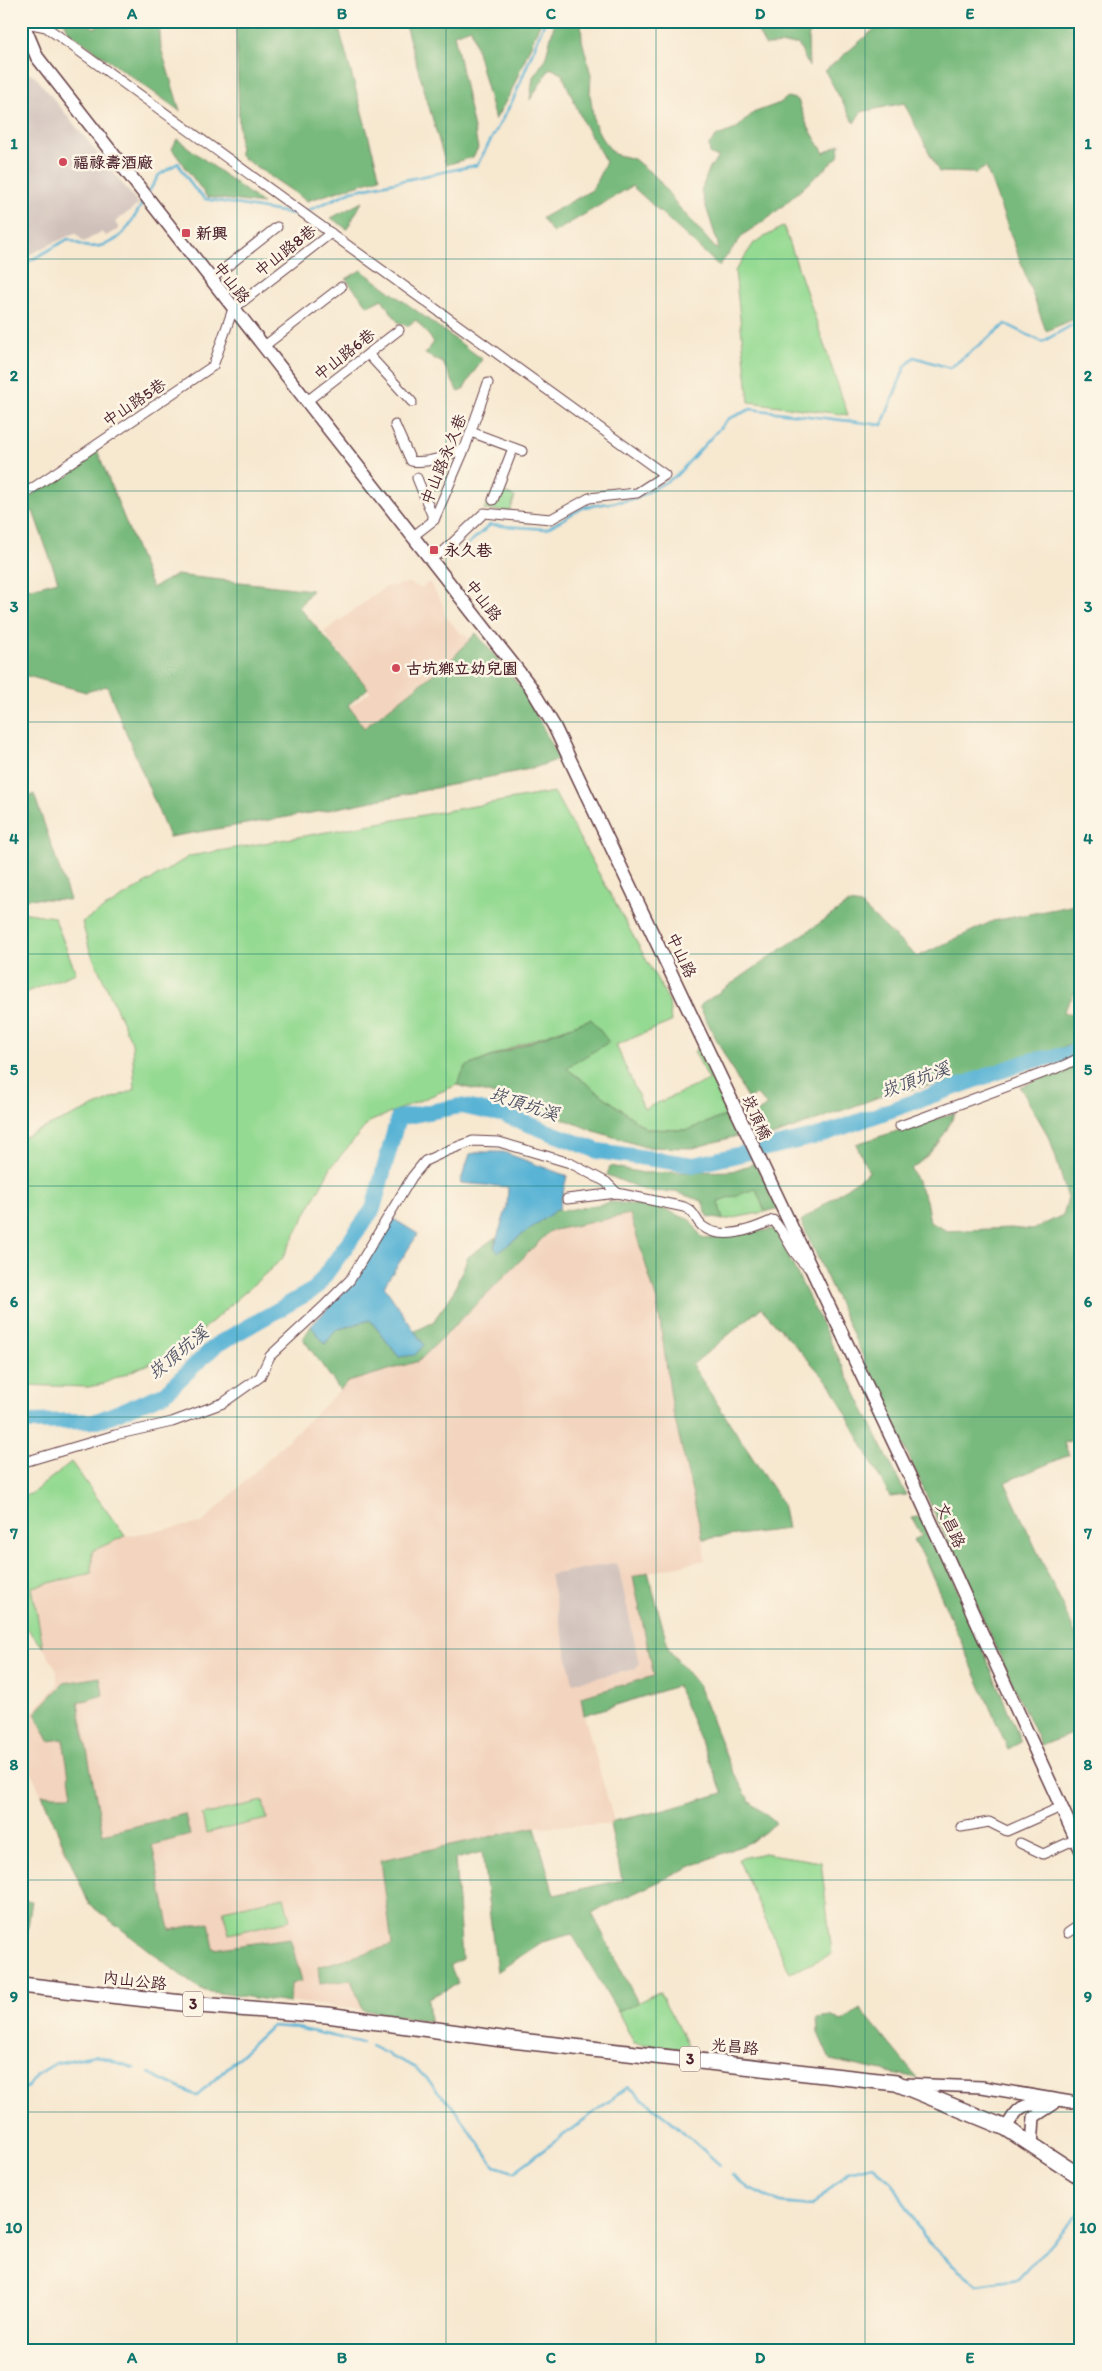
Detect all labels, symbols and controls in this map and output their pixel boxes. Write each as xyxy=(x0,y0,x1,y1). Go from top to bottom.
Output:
text: A xyxy=(126,4,138,23)
text: B xyxy=(337,4,348,23)
text: C xyxy=(546,4,557,23)
text: D xyxy=(755,4,766,23)
text: E xyxy=(966,4,975,23)
text: 1 xyxy=(10,134,18,153)
text: 1 xyxy=(1084,134,1092,153)
place label: 福祿壽酒廠 xyxy=(73,153,153,172)
marker: 福祿壽酒廠 xyxy=(57,156,69,168)
street label: 中山路8巷 xyxy=(251,221,320,280)
place label: 新興 xyxy=(196,224,228,243)
marker: 新興 xyxy=(180,227,192,239)
street label: 中山路 xyxy=(209,258,254,307)
street label: 中山路6巷 xyxy=(310,325,379,384)
text: 2 xyxy=(10,366,19,385)
text: 2 xyxy=(1084,366,1093,385)
street label: 中山路5巷 xyxy=(99,374,170,431)
street label: 中山路永久巷 xyxy=(417,411,470,507)
place label: 永久巷 xyxy=(444,541,493,560)
marker: 永久巷 xyxy=(428,544,440,556)
street label: 中山路 xyxy=(461,576,506,625)
text: 3 xyxy=(10,597,19,616)
text: 3 xyxy=(1084,597,1093,616)
place label: 古坑鄉立幼兒園 xyxy=(406,659,518,678)
marker: 古坑鄉立幼兒園 xyxy=(390,662,402,674)
text: 4 xyxy=(9,829,19,848)
text: 4 xyxy=(1083,829,1093,848)
street label: 中山路 xyxy=(663,929,700,981)
water label: 崁頂坑溪 xyxy=(877,1057,954,1103)
text: 5 xyxy=(10,1060,19,1079)
text: 5 xyxy=(1084,1060,1093,1079)
water label: 崁頂坑溪 xyxy=(486,1082,563,1126)
street label: 崁頂橋 xyxy=(738,1091,775,1143)
text: 6 xyxy=(10,1292,19,1311)
text: 6 xyxy=(1084,1292,1093,1311)
water label: 崁頂坑溪 xyxy=(143,1321,213,1385)
street label: 文昌路 xyxy=(932,1499,969,1551)
text: 7 xyxy=(9,1524,18,1543)
text: 7 xyxy=(1083,1524,1092,1543)
text: 8 xyxy=(10,1755,19,1774)
text: 8 xyxy=(1084,1755,1093,1774)
street label: 內山公路 xyxy=(102,1968,168,1993)
text: 9 xyxy=(10,1987,18,2006)
text: 9 xyxy=(1084,1987,1092,2006)
road number: 3 xyxy=(183,1992,203,2016)
street label: 光昌路 xyxy=(710,2035,760,2058)
road number: 3 xyxy=(680,2046,700,2072)
text: 10 xyxy=(5,2218,23,2237)
text: 10 xyxy=(1079,2218,1097,2237)
text: A xyxy=(126,2348,138,2367)
text: B xyxy=(337,2348,348,2367)
text: C xyxy=(546,2348,557,2367)
text: D xyxy=(755,2348,766,2367)
text: E xyxy=(966,2348,975,2367)

